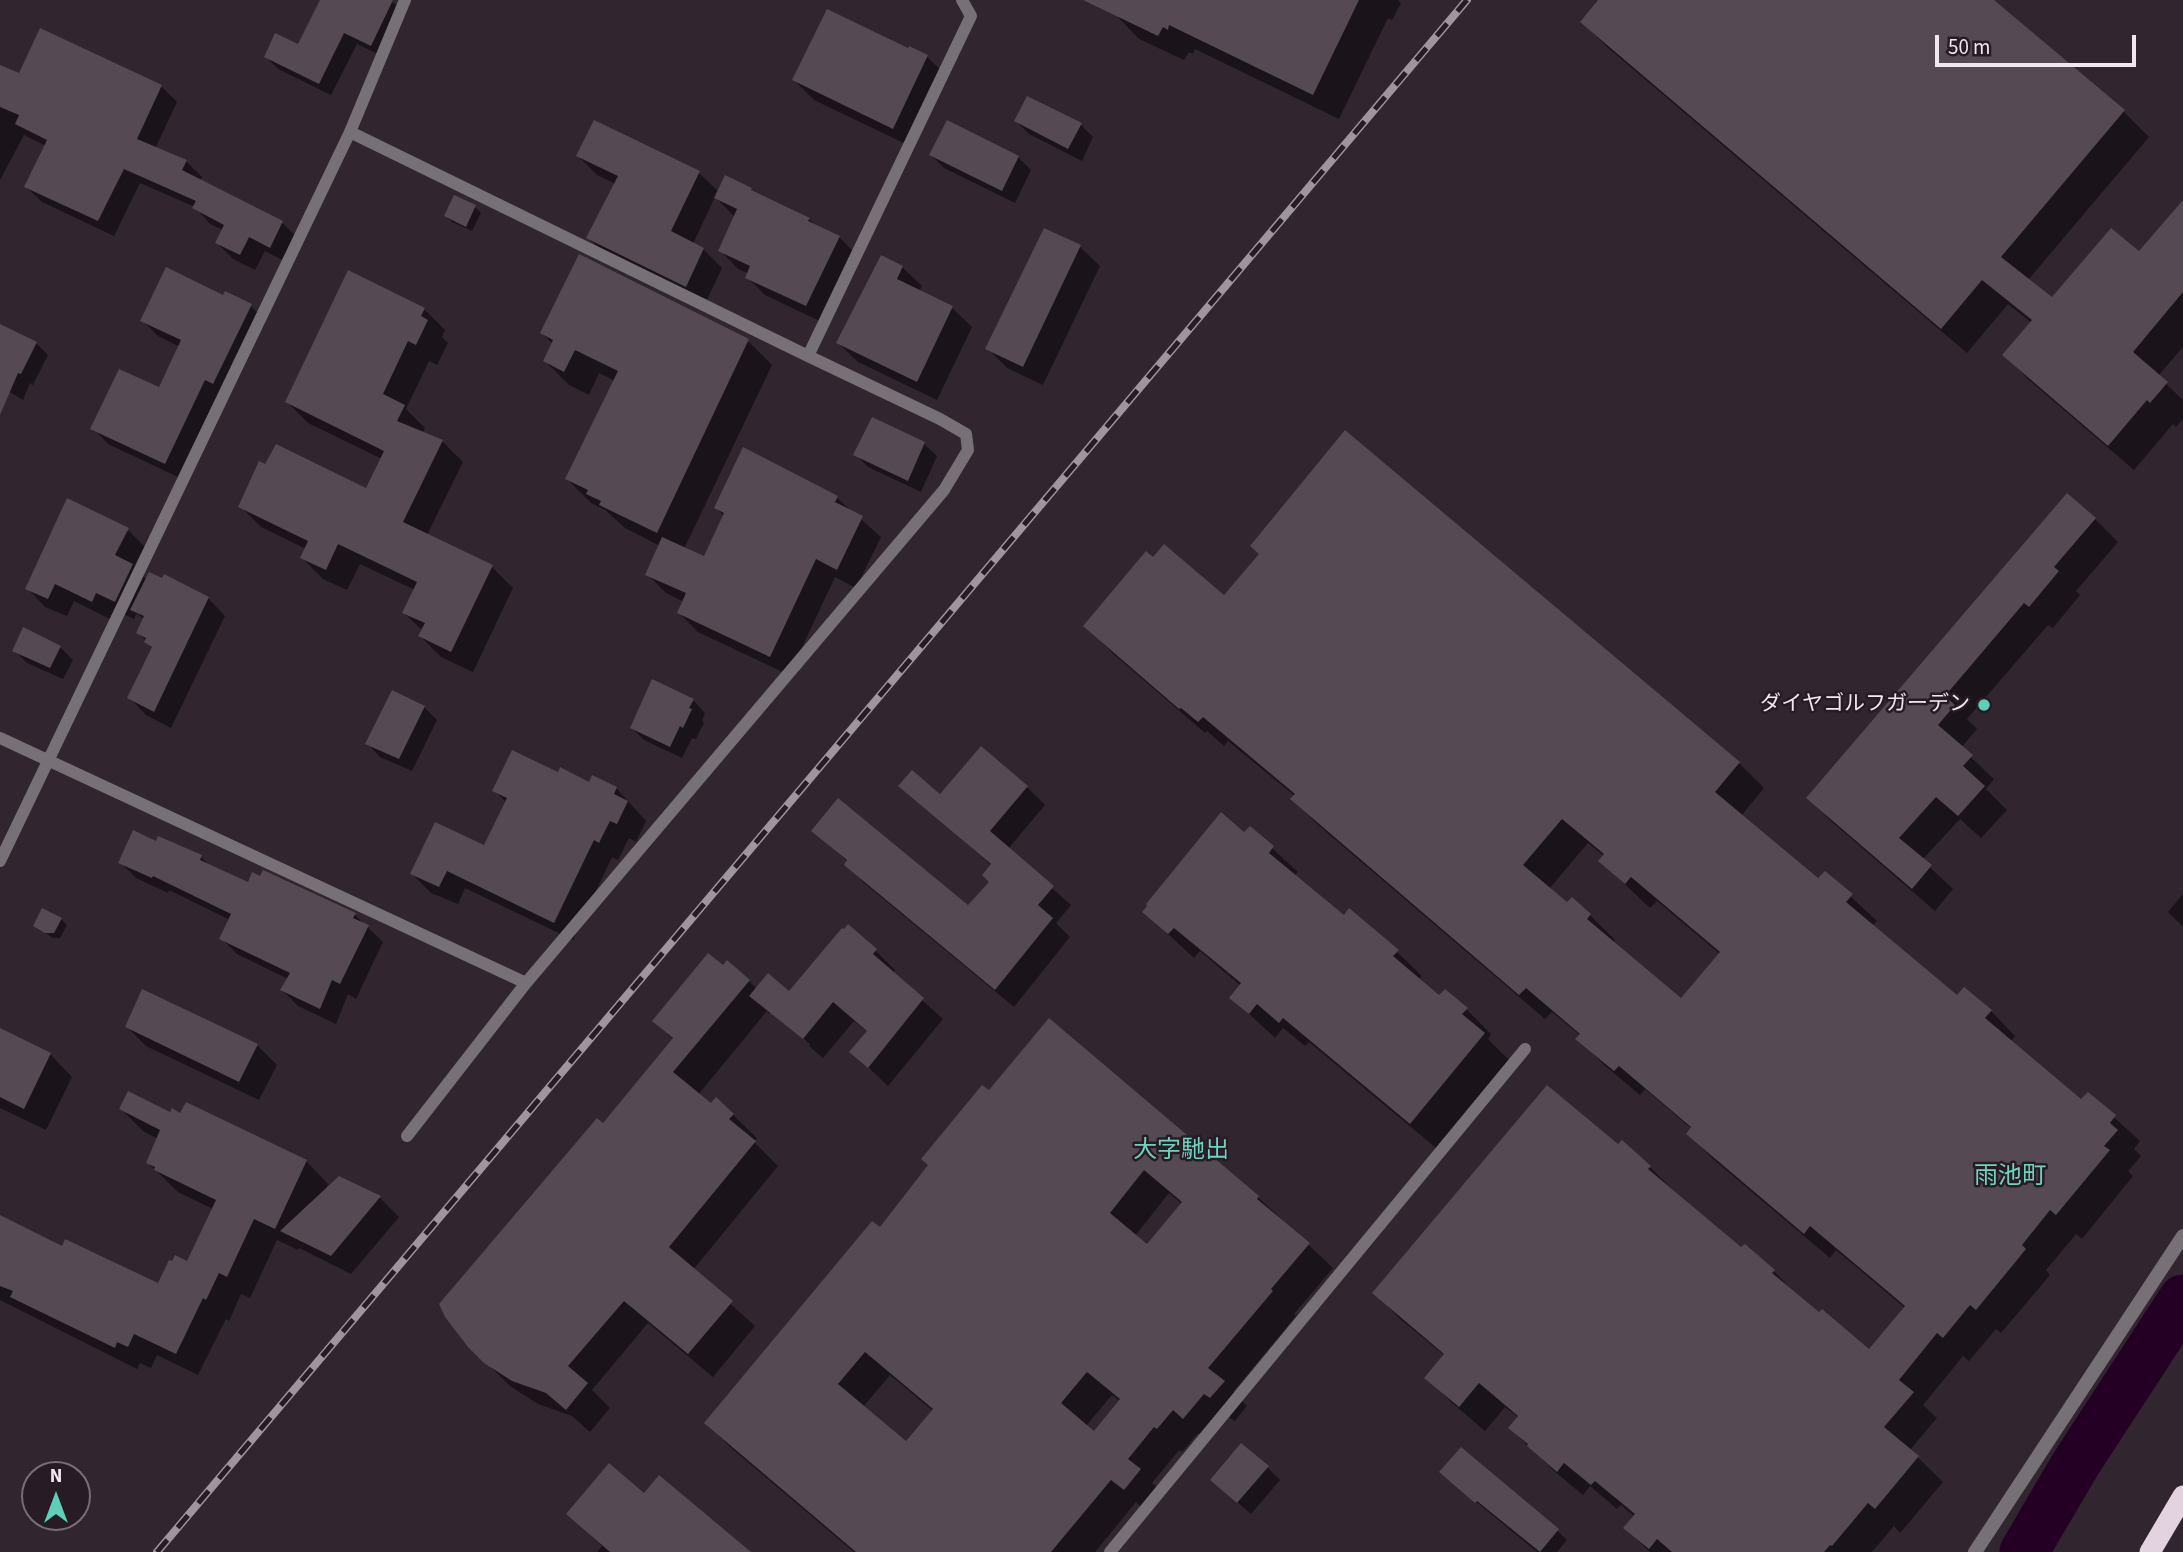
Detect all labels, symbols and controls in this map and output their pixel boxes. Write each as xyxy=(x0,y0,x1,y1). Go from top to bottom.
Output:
scale bar xyxy=(1938,21,2139,65)
text: 50 m xyxy=(1948,32,1990,62)
place label: ダイヤゴルフガーデン xyxy=(1760,692,1970,718)
marker: ダイヤゴルフガーデン xyxy=(1976,697,1992,713)
district label: 大字馳出 xyxy=(1133,1138,1229,1166)
district label: 雨池町 xyxy=(1974,1164,2046,1192)
north arrow xyxy=(21,1461,91,1531)
text: N xyxy=(50,1463,62,1490)

